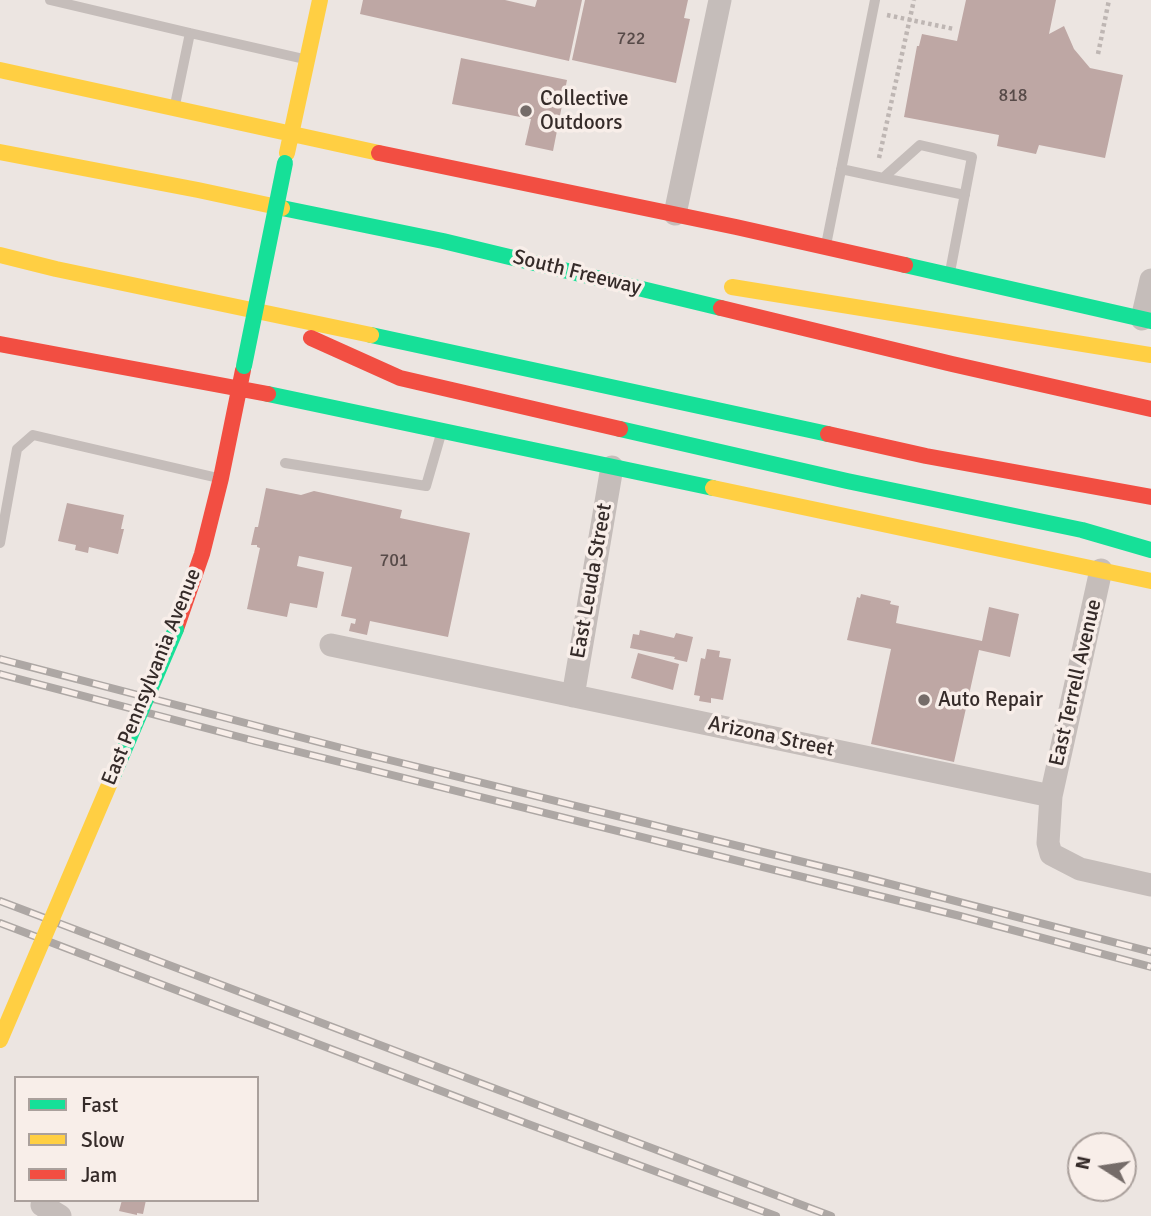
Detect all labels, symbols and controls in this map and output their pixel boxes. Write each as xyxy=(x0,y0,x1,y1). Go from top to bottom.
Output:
house number: 722 xyxy=(616,28,646,50)
house number: 818 xyxy=(998,85,1028,107)
place label: Collective Outdoors xyxy=(540,86,629,136)
marker: Collective Outdoors xyxy=(518,103,534,119)
street label: South Freeway xyxy=(510,245,644,301)
street label: East Leuda Street xyxy=(566,501,618,661)
house number: 701 xyxy=(379,550,409,572)
street label: East Pennsylvania Avenue xyxy=(97,565,207,789)
street label: East Terrell Avenue xyxy=(1045,597,1107,769)
place label: Auto Repair xyxy=(938,687,1043,713)
marker: Auto Repair xyxy=(916,692,932,708)
street label: Arizona Street xyxy=(706,711,836,763)
legend xyxy=(14,1076,259,1202)
text: Fast xyxy=(81,1092,118,1118)
text: Slow xyxy=(81,1127,125,1153)
north arrow xyxy=(1067,1132,1137,1202)
text: N xyxy=(1070,1154,1097,1172)
text: Jam xyxy=(81,1162,117,1188)

